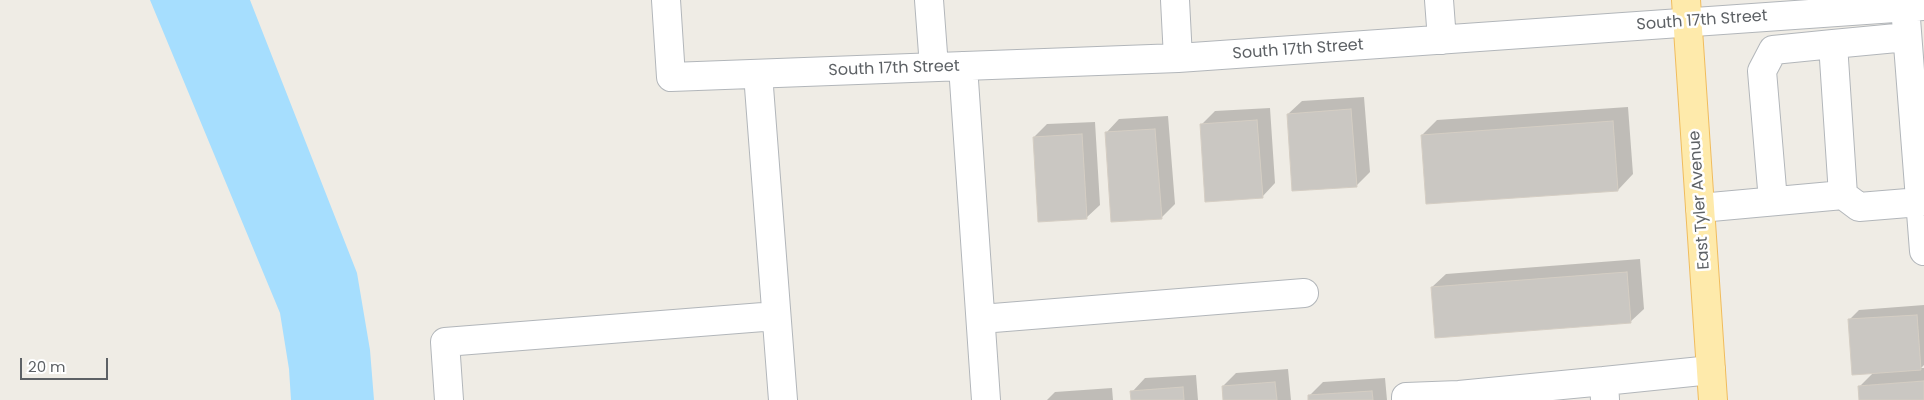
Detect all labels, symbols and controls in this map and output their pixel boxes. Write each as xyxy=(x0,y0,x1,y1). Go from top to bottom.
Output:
street label: South 17th Street xyxy=(1636,7,1768,35)
street label: South 17th Street xyxy=(1232,36,1364,64)
street label: South 17th Street xyxy=(828,57,960,81)
street label: East Tyler Avenue xyxy=(1686,130,1714,270)
scale bar xyxy=(22,348,110,380)
text: 20 m xyxy=(28,356,66,377)

